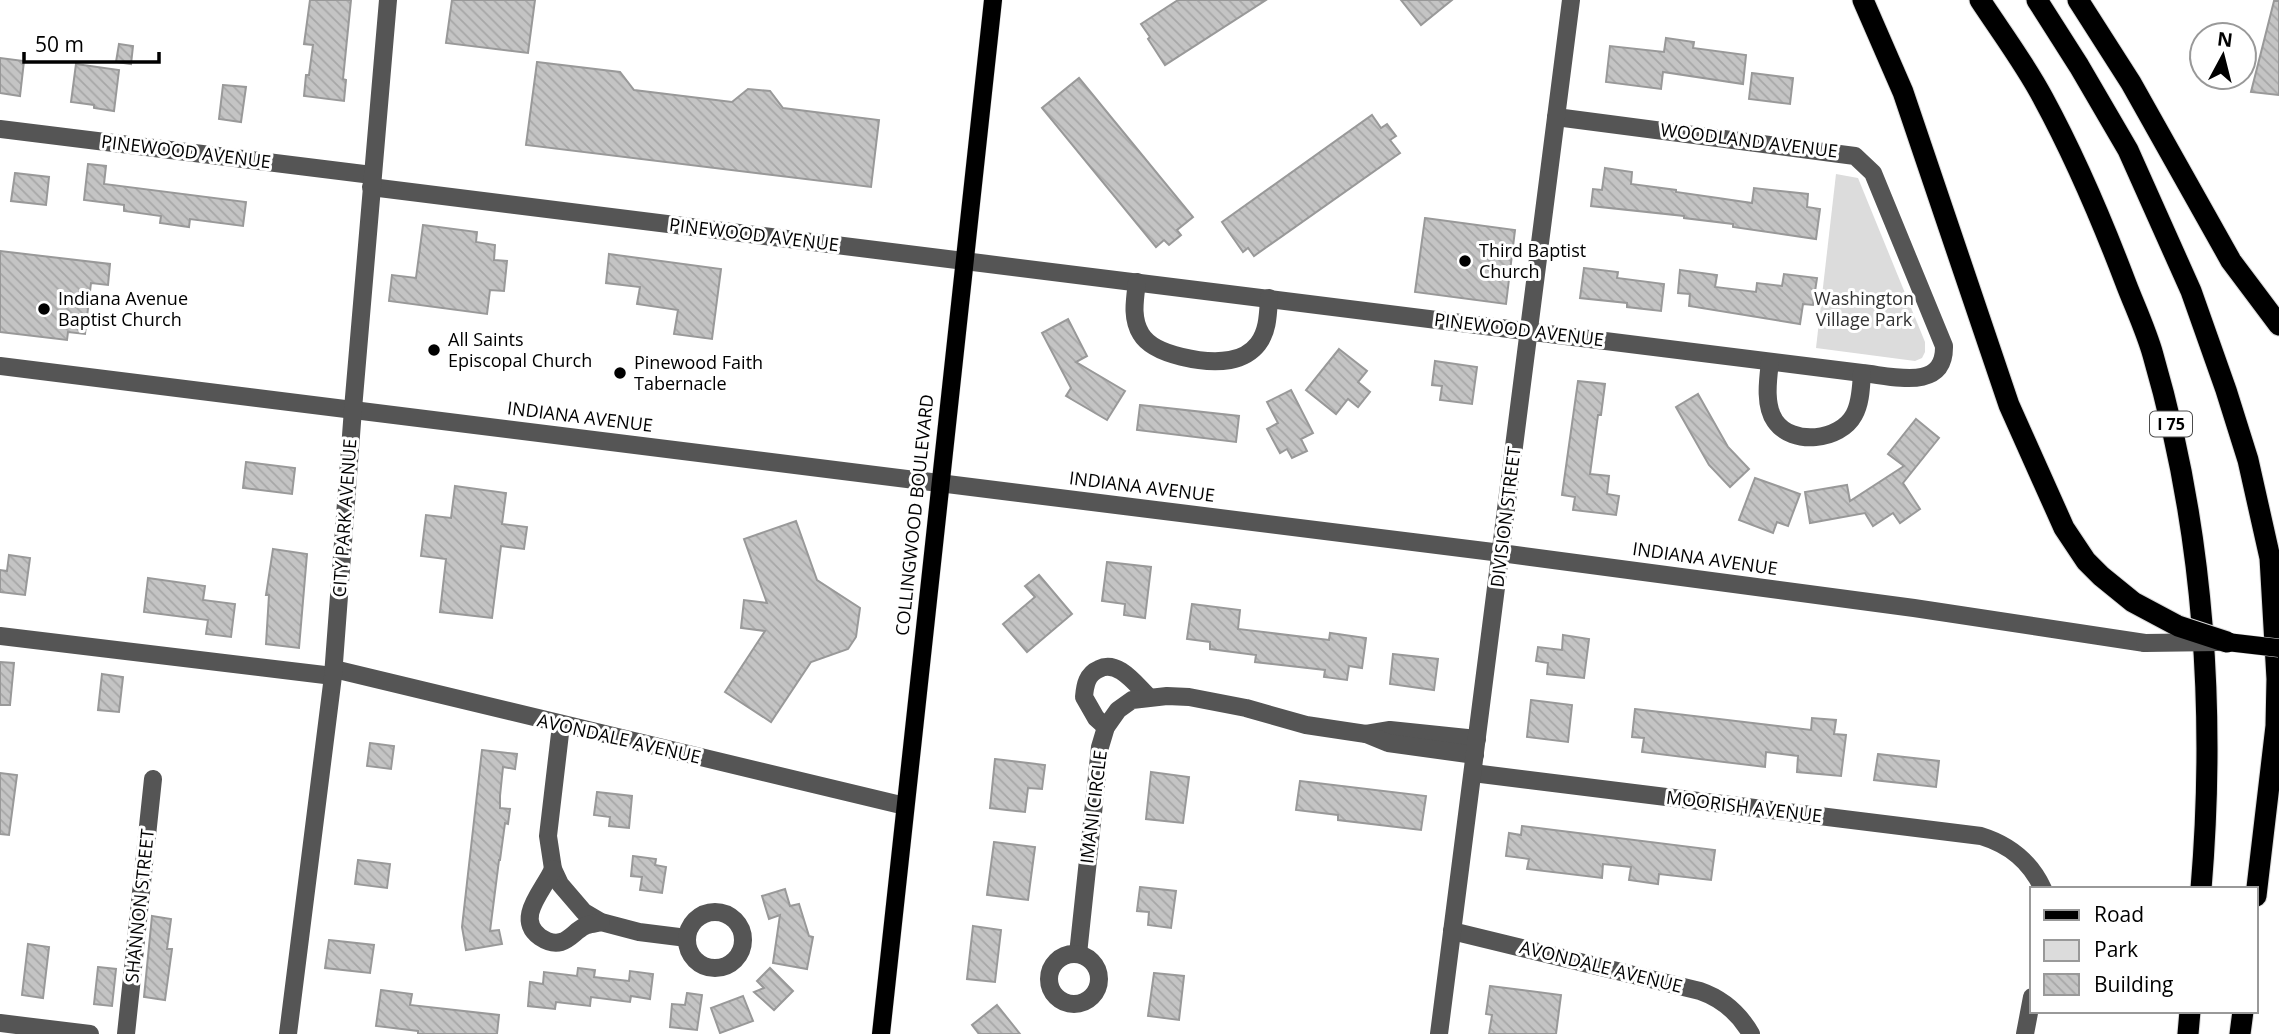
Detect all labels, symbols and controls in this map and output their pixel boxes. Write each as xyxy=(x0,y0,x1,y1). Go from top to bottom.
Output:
scale bar xyxy=(24,21,159,65)
north arrow xyxy=(2188,21,2258,91)
text: N xyxy=(2216,25,2234,53)
text: 50 m xyxy=(35,30,84,58)
street label: WOODLAND AVENUE xyxy=(1659,117,1839,163)
street label: PINEWOOD AVENUE xyxy=(100,129,272,173)
street label: PINEWOOD AVENUE xyxy=(668,212,840,256)
place label: Third Baptist Church xyxy=(1479,238,1586,283)
marker: Third Baptist Church xyxy=(1457,253,1473,269)
place label: Indiana Avenue Baptist Church xyxy=(58,286,188,331)
park label: Washington Village Park xyxy=(1814,286,1914,331)
marker: Indiana Avenue Baptist Church xyxy=(36,301,52,317)
street label: PINEWOOD AVENUE xyxy=(1433,307,1605,351)
place label: All Saints Episcopal Church xyxy=(448,327,592,372)
marker: All Saints Episcopal Church xyxy=(426,342,442,358)
place label: Pinewood Faith Tabernacle xyxy=(634,350,763,395)
marker: Pinewood Faith Tabernacle xyxy=(612,365,628,381)
street label: COLLINGWOOD BOULEVARD xyxy=(889,393,939,637)
street label: INDIANA AVENUE xyxy=(506,395,654,437)
road number: I 75 xyxy=(2150,412,2192,436)
street label: CITY PARK AVENUE xyxy=(326,438,362,598)
street label: DIVISION STREET xyxy=(1484,445,1526,589)
street label: INDIANA AVENUE xyxy=(1068,465,1216,507)
street label: INDIANA AVENUE xyxy=(1631,536,1779,580)
street label: AVONDALE AVENUE xyxy=(535,708,703,768)
street label: IMANI CIRCLE xyxy=(1074,749,1112,865)
street label: MOORISH AVENUE xyxy=(1665,785,1823,827)
street label: SHANNON STREET xyxy=(119,828,159,984)
legend xyxy=(2030,887,2258,1013)
text: Road xyxy=(2094,900,2144,928)
street label: AVONDALE AVENUE xyxy=(1517,934,1685,998)
text: Park xyxy=(2094,935,2138,963)
text: Building xyxy=(2094,970,2173,998)

